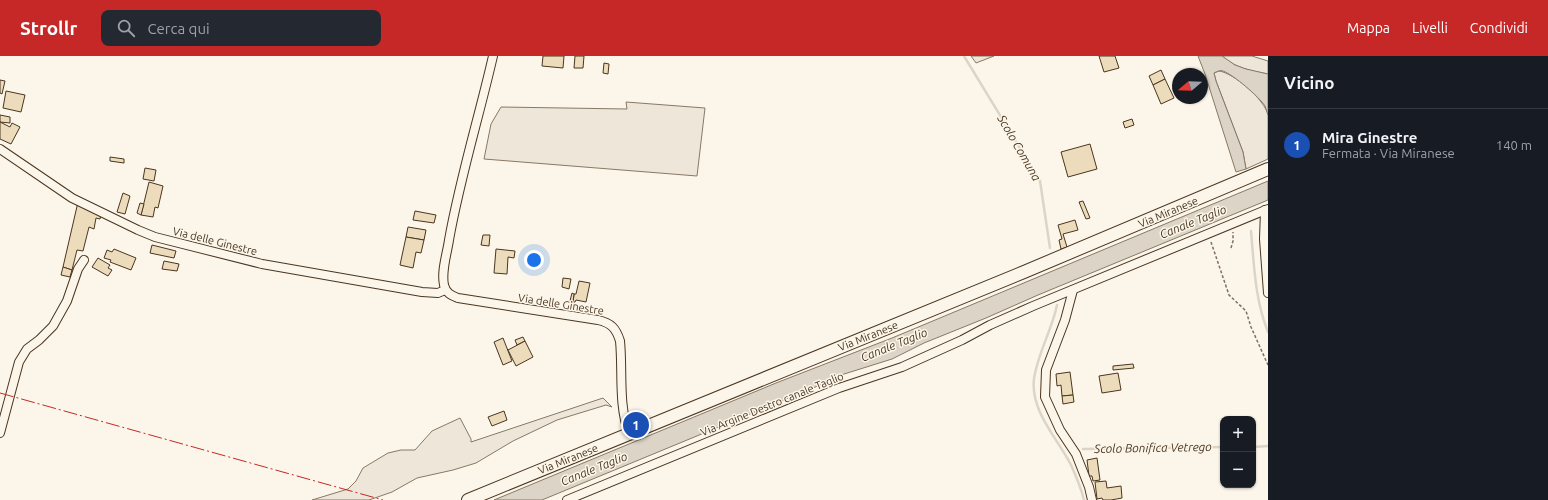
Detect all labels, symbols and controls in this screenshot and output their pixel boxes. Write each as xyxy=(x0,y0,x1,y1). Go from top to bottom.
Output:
search box xyxy=(101,10,381,46)
text: Strollr xyxy=(20,17,77,39)
icon: search xyxy=(115,17,137,39)
text: Cerca qui xyxy=(147,20,210,37)
text: Mappa xyxy=(1347,20,1390,36)
text: Livelli xyxy=(1412,20,1448,36)
text: Condividi xyxy=(1470,20,1528,36)
north arrow xyxy=(1172,68,1208,104)
text: Vicino xyxy=(1284,73,1334,92)
water label: Scolo Comuna xyxy=(995,112,1044,183)
text: Mira Ginestre xyxy=(1322,129,1417,146)
text: 1 xyxy=(1293,138,1301,152)
text: 140 m xyxy=(1496,138,1532,152)
text: Fermata · Via Miranese xyxy=(1322,146,1455,160)
street label: Via Miranese xyxy=(1136,194,1200,230)
water label: Canale Taglio xyxy=(1158,202,1228,241)
street label: Via delle Ginestre xyxy=(171,225,259,257)
your location xyxy=(524,250,544,270)
street label: Via delle Ginestre xyxy=(517,291,605,317)
street label: Via Miranese xyxy=(836,319,900,353)
water label: Canale Taglio xyxy=(859,325,929,364)
street label: Via Argine Destro canale Taglio xyxy=(699,370,845,438)
pin: 1 xyxy=(623,410,649,440)
map controls xyxy=(1220,416,1256,488)
button: + xyxy=(1220,416,1256,452)
water label: Scolo Bonifica Vetrego xyxy=(1093,440,1212,456)
street label: Via Miranese xyxy=(536,442,600,476)
water label: Canale Taglio xyxy=(559,449,629,488)
button: − xyxy=(1220,452,1256,488)

